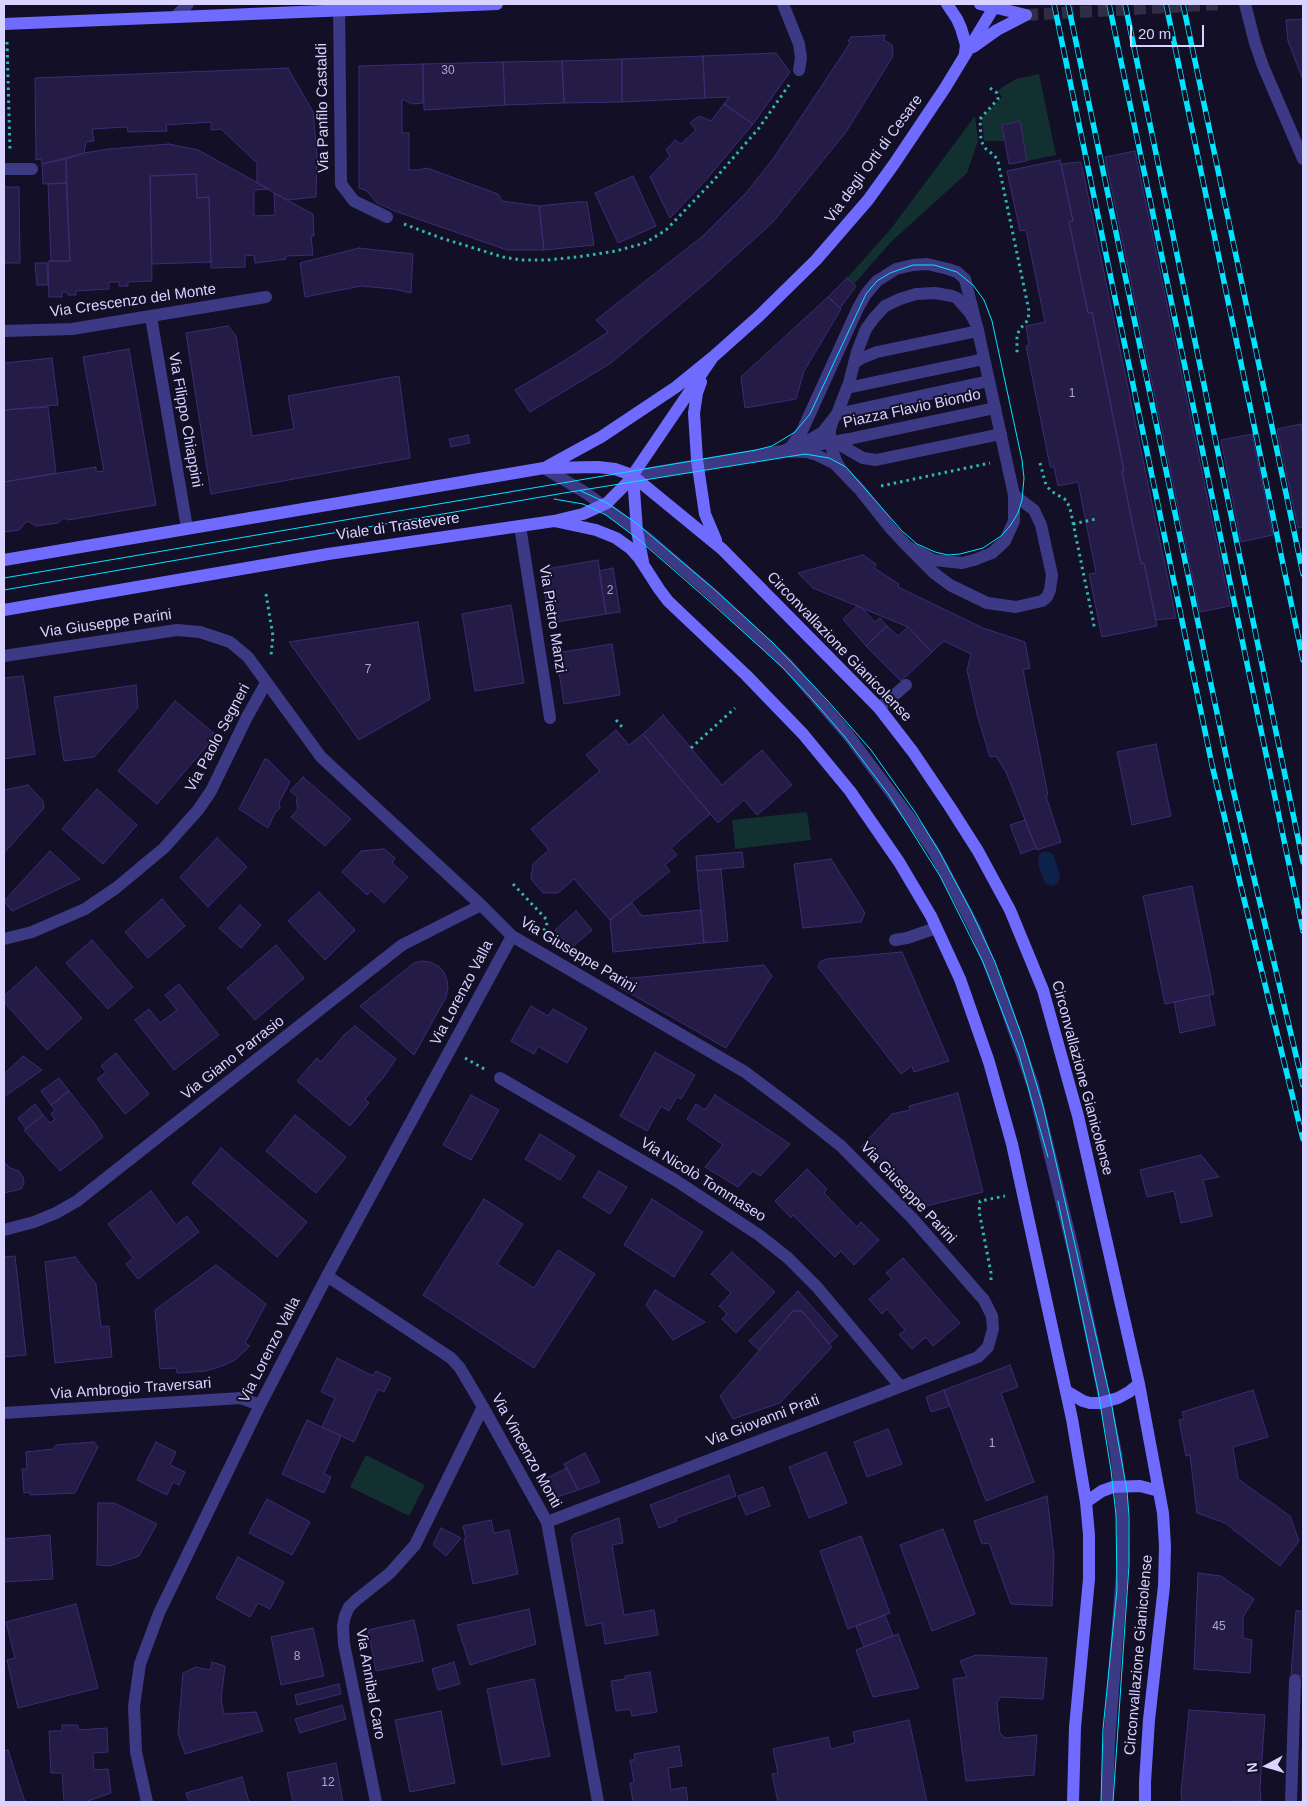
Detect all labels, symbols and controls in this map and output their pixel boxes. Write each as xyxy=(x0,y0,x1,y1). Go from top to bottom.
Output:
scale bar xyxy=(1132,15,1206,47)
text: 20 m xyxy=(1138,25,1171,42)
street label: Via Panfilo Castaldi xyxy=(313,43,333,173)
house number: 30 xyxy=(441,64,455,78)
street label: Via degli Orti di Cesare xyxy=(821,91,927,227)
street label: Via Crescenzo del Monte xyxy=(49,280,217,322)
street label: Via Filippo Chiappini xyxy=(164,351,206,489)
street label: Piazza Flavio Biondo xyxy=(842,386,982,432)
house number: 1 xyxy=(1069,387,1075,401)
street label: Viale di Trastevere xyxy=(335,509,461,545)
street label: Via Pietro Manzi xyxy=(535,564,569,674)
street label: Circonvallazione Gianicolense xyxy=(763,568,915,726)
house number: 2 xyxy=(607,584,613,598)
street label: Via Giuseppe Parini xyxy=(39,606,173,642)
house number: 7 xyxy=(365,663,371,677)
street label: Via Paolo Segneri xyxy=(182,681,254,795)
street label: Via Giuseppe Parini xyxy=(517,913,639,997)
street label: Via Lorenzo Valla xyxy=(427,937,497,1049)
street label: Circonvallazione Gianicolense xyxy=(1047,979,1117,1177)
street label: Via Giano Parrasio xyxy=(178,1012,288,1104)
street label: Via Nicolò Tommaseo xyxy=(637,1134,769,1226)
street label: Via Giuseppe Parini xyxy=(856,1138,960,1248)
street label: Via Lorenzo Valla xyxy=(236,1294,304,1406)
street label: Via Ambrogio Traversari xyxy=(50,1374,212,1404)
street label: Via Vincenzo Monti xyxy=(487,1391,565,1511)
street label: Via Giovanni Prati xyxy=(704,1391,822,1451)
house number: 1 xyxy=(989,1437,995,1451)
street label: Circonvallazione Gianicolense xyxy=(1121,1554,1157,1756)
house number: 45 xyxy=(1212,1620,1226,1634)
street label: Via Annibal Caro xyxy=(351,1627,389,1741)
house number: 8 xyxy=(294,1650,300,1664)
north arrow xyxy=(1242,1741,1292,1791)
text: N xyxy=(1244,1762,1261,1773)
house number: 12 xyxy=(321,1776,335,1790)

